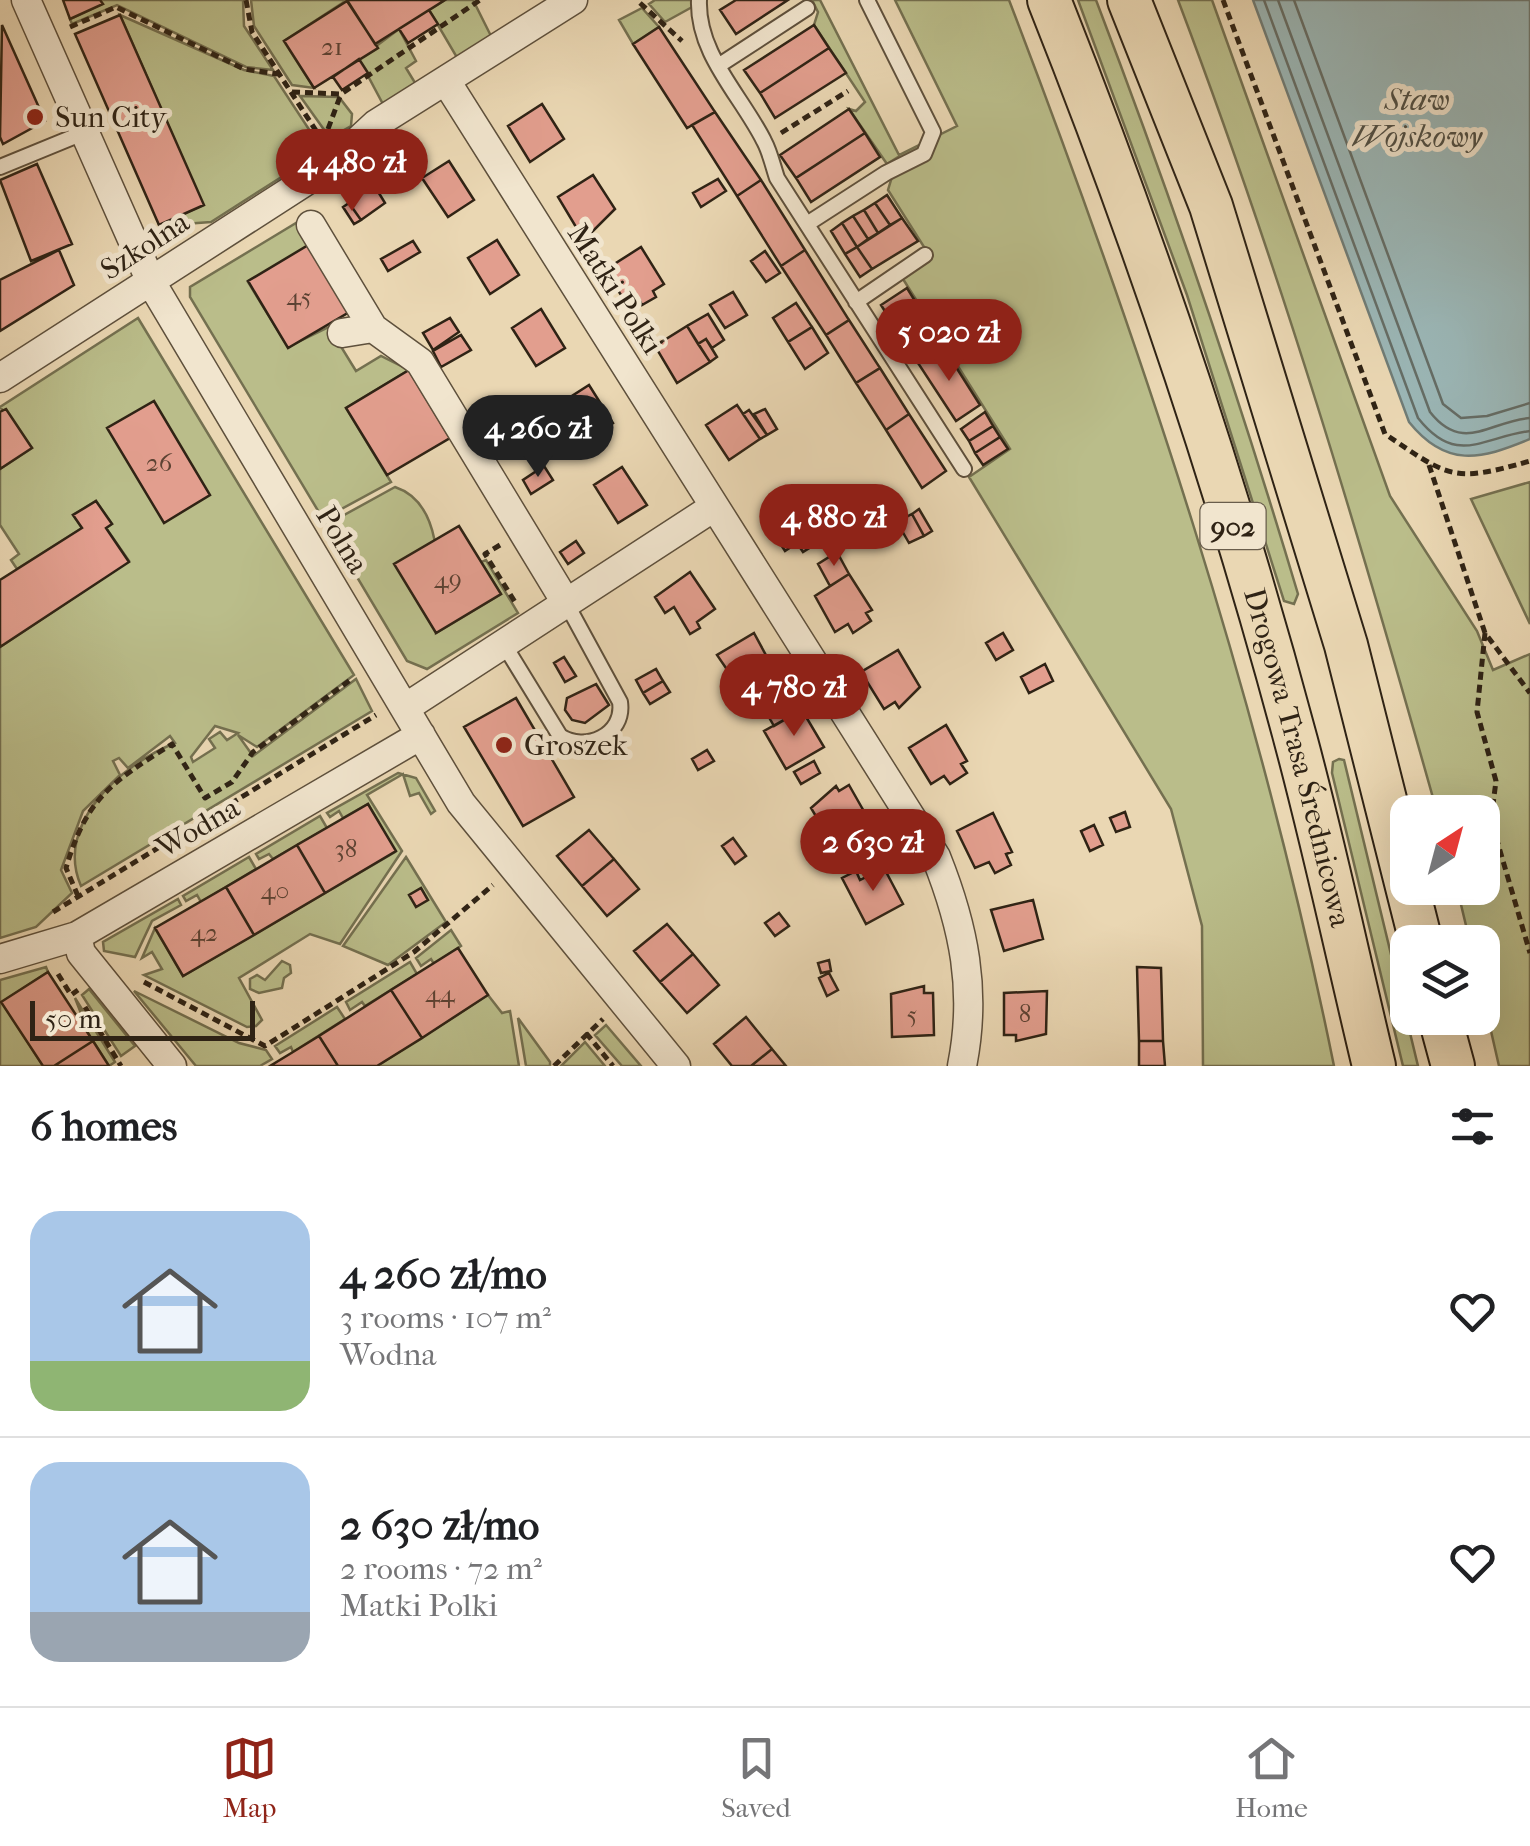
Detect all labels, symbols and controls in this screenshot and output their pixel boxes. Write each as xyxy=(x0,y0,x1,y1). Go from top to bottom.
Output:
house number: 21 xyxy=(321,32,343,61)
water label: Staw Wojskowy xyxy=(1352,81,1483,155)
place label: Sun City xyxy=(55,100,168,135)
marker: Sun City xyxy=(24,106,46,128)
pin: 4 480 zł xyxy=(249,129,455,214)
text: 4 480 zł xyxy=(298,143,406,180)
street label: Szkolna xyxy=(94,204,197,287)
street label: Matki Polki xyxy=(560,217,670,361)
house number: 45 xyxy=(287,282,311,311)
pin: 5 020 zł xyxy=(846,299,1052,384)
text: 5 020 zł xyxy=(898,313,1000,350)
pin: 4 260 zł xyxy=(435,395,641,480)
text: 4 260 zł xyxy=(484,409,592,446)
house number: 26 xyxy=(146,448,173,477)
pin: 4 880 zł xyxy=(731,484,937,569)
text: 4 880 zł xyxy=(781,498,887,535)
street label: Polna xyxy=(308,500,376,581)
road number: 902 xyxy=(1200,503,1266,549)
house number: 49 xyxy=(434,565,462,594)
street label: Drogowa Trasa Średnicowa xyxy=(1237,584,1359,931)
pin: 4 780 zł xyxy=(691,654,897,739)
text: 4 780 zł xyxy=(742,668,846,705)
place label: Groszek xyxy=(524,728,628,763)
marker: Groszek xyxy=(493,734,515,756)
street label: Wodna xyxy=(149,790,247,866)
north arrow xyxy=(1390,795,1500,905)
map controls xyxy=(1390,795,1500,1035)
pin: 2 630 zł xyxy=(770,809,976,894)
text: 2 630 zł xyxy=(822,823,924,860)
house number: 38 xyxy=(335,834,357,863)
house number: 40 xyxy=(261,876,289,905)
house number: 42 xyxy=(190,918,218,947)
button: layers xyxy=(1390,925,1500,1035)
house number: 44 xyxy=(425,979,456,1008)
scale bar xyxy=(30,996,255,1040)
house number: 8 xyxy=(1019,999,1031,1028)
house number: 5 xyxy=(907,1000,917,1029)
text: 50 m xyxy=(45,1002,102,1035)
icon: filters xyxy=(1445,1099,1500,1154)
text: 6 homes xyxy=(30,1102,177,1151)
text: 4 260 zł/mo xyxy=(340,1250,547,1299)
icon: home xyxy=(110,1251,230,1371)
icon: heart xyxy=(1445,1284,1500,1339)
text: 3 rooms · 107 m² xyxy=(340,1299,551,1336)
text: Wodna xyxy=(340,1336,436,1373)
text: 2 630 zł/mo xyxy=(340,1501,539,1550)
icon: home xyxy=(110,1502,230,1622)
icon: heart xyxy=(1445,1535,1500,1590)
text: 2 rooms · 72 m² xyxy=(340,1550,542,1587)
text: Matki Polki xyxy=(340,1587,498,1624)
tab: Map xyxy=(222,1731,277,1824)
tab: Saved xyxy=(721,1731,791,1824)
tab: Home xyxy=(1235,1731,1308,1824)

